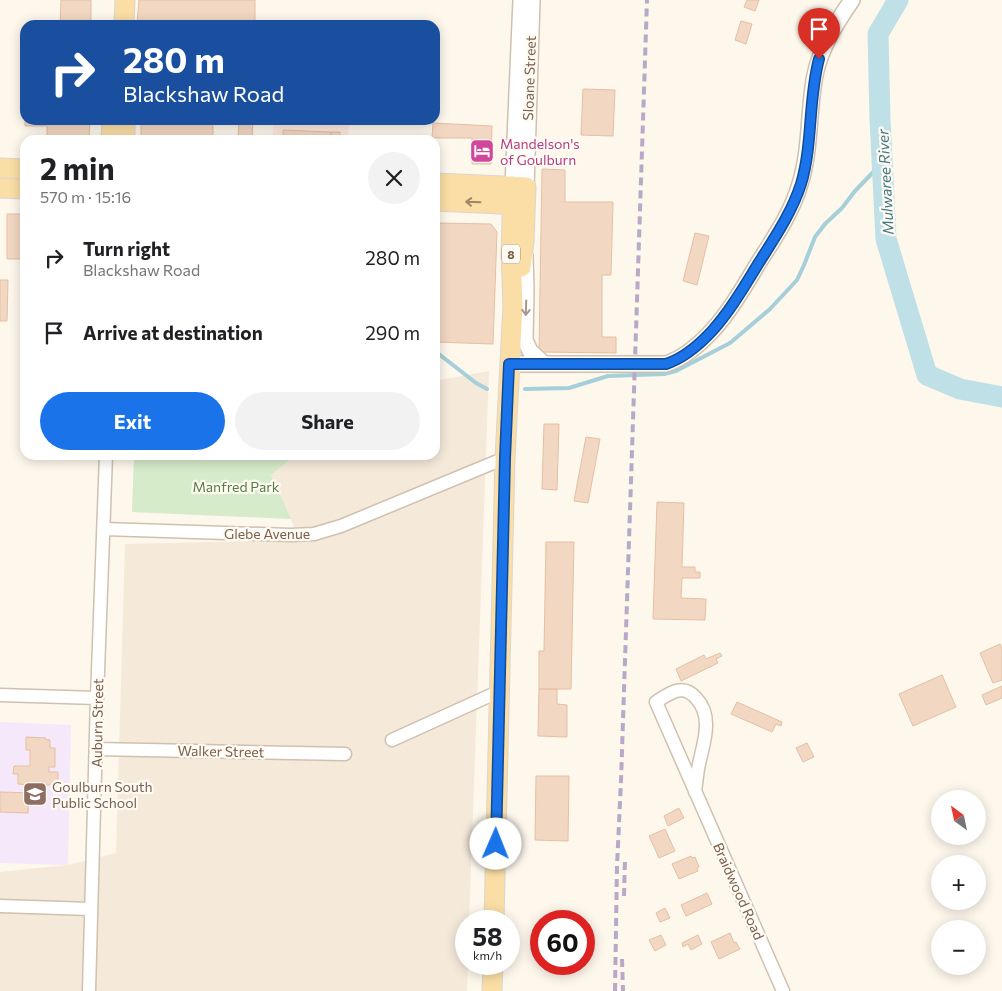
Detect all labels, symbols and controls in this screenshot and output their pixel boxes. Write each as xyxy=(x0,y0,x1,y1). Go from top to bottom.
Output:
pin xyxy=(798,8,840,59)
icon: arrive xyxy=(805,15,833,43)
street label: Sloane Street xyxy=(519,35,539,121)
text: 280 m xyxy=(123,37,225,80)
icon: right xyxy=(40,40,105,105)
text: Blackshaw Road xyxy=(123,80,284,107)
water label: Mulwaree River xyxy=(873,128,897,235)
place label: Mandelson's of Goulburn xyxy=(500,135,580,168)
hotel icon: Mandelson's of Goulburn xyxy=(469,138,495,164)
text: 2 min xyxy=(40,149,115,186)
button: close xyxy=(368,152,420,204)
text: 570 m · 15:16 xyxy=(40,187,131,206)
one-way arrow xyxy=(466,198,482,207)
text: Turn right xyxy=(83,237,170,260)
icon: right xyxy=(40,244,68,272)
road number: 8 xyxy=(502,244,520,264)
text: 280 m xyxy=(365,246,420,269)
text: Blackshaw Road xyxy=(83,260,200,279)
one-way arrow xyxy=(521,300,530,316)
icon: arrive xyxy=(40,319,68,347)
text: Arrive at destination xyxy=(83,321,263,344)
text: 290 m xyxy=(365,321,420,344)
button: Exit xyxy=(40,392,225,450)
button: Share xyxy=(235,392,420,450)
park label: Manfred Park xyxy=(193,478,280,495)
street label: Glebe Avenue xyxy=(224,525,310,542)
street label: Auburn Street xyxy=(88,678,106,768)
street label: Walker Street xyxy=(177,742,265,760)
place label: Goulburn South Public School xyxy=(52,778,153,811)
school or university icon: Goulburn South Public School xyxy=(22,781,48,807)
north arrow xyxy=(931,790,986,845)
map controls xyxy=(931,790,986,975)
position arrow xyxy=(469,817,521,869)
street label: Braidwood Road xyxy=(710,840,768,942)
button: + xyxy=(931,855,986,910)
speed limit sign: 60 xyxy=(530,910,595,975)
button: − xyxy=(931,920,986,975)
text: 58 xyxy=(472,921,503,951)
text: km/h xyxy=(473,948,502,962)

